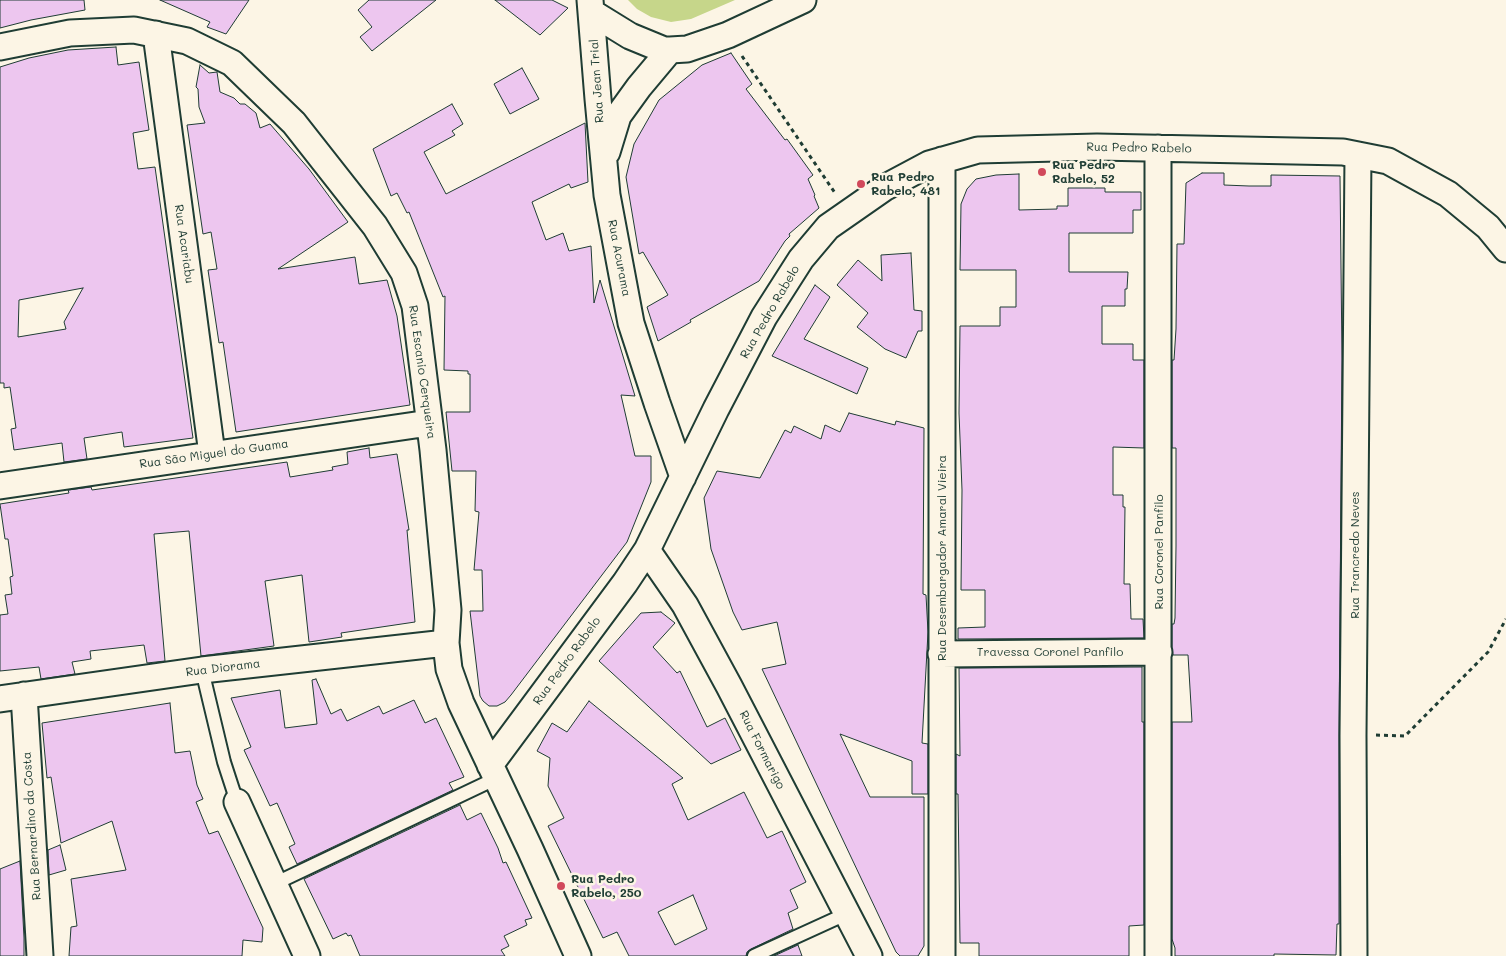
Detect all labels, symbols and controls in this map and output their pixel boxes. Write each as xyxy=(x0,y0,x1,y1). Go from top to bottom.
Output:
street label: Rua Jean Trial xyxy=(587,38,607,124)
street label: Rua Pedro Rabelo xyxy=(1086,140,1192,156)
place label: Rua Pedro Rabelo, 52 xyxy=(1052,158,1115,186)
marker: Rua Pedro Rabelo, 52 xyxy=(1036,166,1048,178)
place label: Rua Pedro Rabelo, 481 xyxy=(871,170,940,198)
marker: Rua Pedro Rabelo, 481 xyxy=(855,178,867,190)
street label: Rua Acariabu xyxy=(171,203,197,285)
street label: Rua Acurama xyxy=(604,218,634,298)
street label: Rua Pedro Rabelo xyxy=(737,263,803,361)
street label: Rua Escanio Cerqueira xyxy=(405,304,439,440)
street label: Rua São Miguel do Guama xyxy=(139,436,289,472)
street label: Rua Desembargador Amaral Vieira xyxy=(935,455,949,661)
street label: Rua Trancredo Neves xyxy=(1348,491,1362,619)
street label: Rua Coronel Panfilo xyxy=(1152,494,1166,610)
street label: Rua Pedro Rabelo xyxy=(530,614,604,708)
street label: Travessa Coronel Panfilo xyxy=(977,645,1123,659)
street label: Rua Diorama xyxy=(185,656,261,680)
street label: Rua Formarigo xyxy=(736,708,788,792)
street label: Rua Bernardino da Costa xyxy=(20,751,44,901)
place label: Rua Pedro Rabelo, 250 xyxy=(571,872,641,900)
marker: Rua Pedro Rabelo, 250 xyxy=(555,880,567,892)

